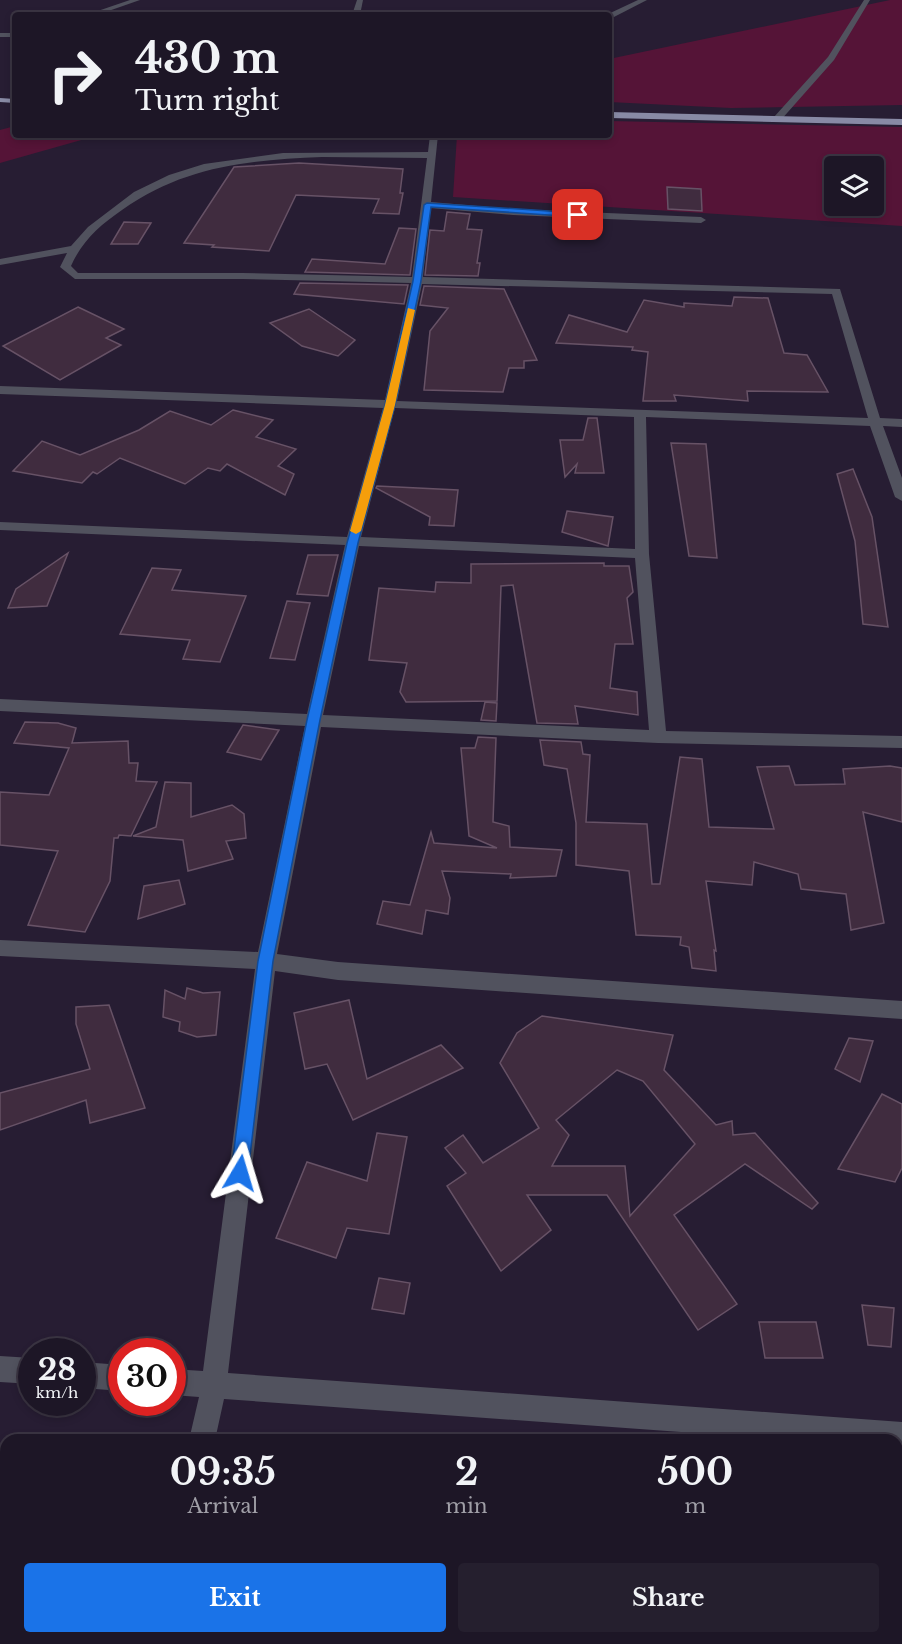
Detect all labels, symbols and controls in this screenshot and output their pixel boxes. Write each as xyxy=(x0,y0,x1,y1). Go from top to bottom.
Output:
text: 430 m xyxy=(135,32,279,84)
icon: right xyxy=(36,36,114,114)
text: Turn right xyxy=(135,84,279,117)
map controls xyxy=(824,156,884,216)
button: layers xyxy=(824,156,884,216)
pin xyxy=(552,189,603,240)
icon: arrive xyxy=(561,198,594,231)
position arrow xyxy=(208,1141,272,1205)
speed limit sign: 30 xyxy=(108,1338,186,1416)
text: 28 xyxy=(38,1351,76,1388)
text: km/h xyxy=(36,1383,78,1402)
text: 09:35 xyxy=(170,1450,276,1495)
text: 2 xyxy=(455,1450,478,1495)
text: 500 xyxy=(657,1450,733,1495)
text: Arrival xyxy=(187,1494,258,1518)
text: min xyxy=(446,1494,488,1518)
text: m xyxy=(685,1494,706,1518)
button: Exit xyxy=(24,1563,446,1632)
button: Share xyxy=(458,1563,879,1632)

